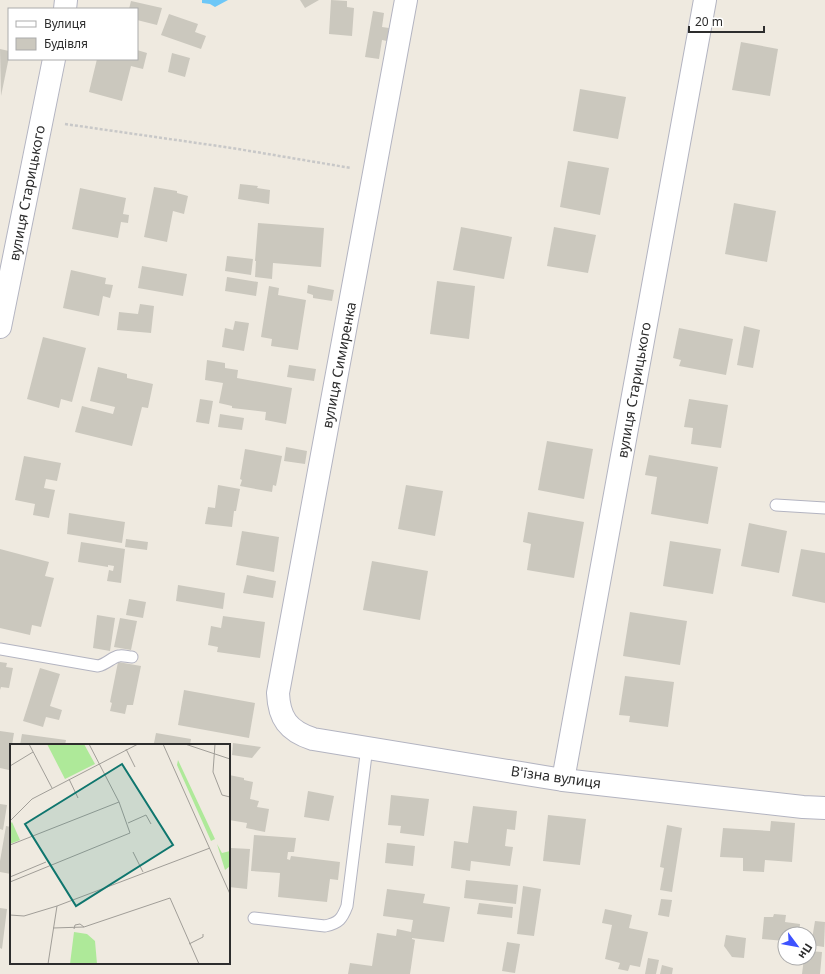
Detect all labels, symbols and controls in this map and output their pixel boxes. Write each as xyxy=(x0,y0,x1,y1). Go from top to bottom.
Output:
legend xyxy=(8,8,138,60)
scale bar xyxy=(689,8,764,34)
text: 20 m xyxy=(695,13,723,30)
text: Вулиця xyxy=(44,15,86,32)
text: Будівля xyxy=(44,35,88,52)
street label: вулиця Старицького xyxy=(4,123,49,262)
street label: вулиця Симиренка xyxy=(317,300,360,430)
street label: вулиця Старицького xyxy=(612,320,655,459)
inset map xyxy=(10,744,230,964)
street label: В'їзна вулиця xyxy=(510,761,602,792)
north arrow xyxy=(777,926,817,966)
text: Пн xyxy=(795,941,816,962)

